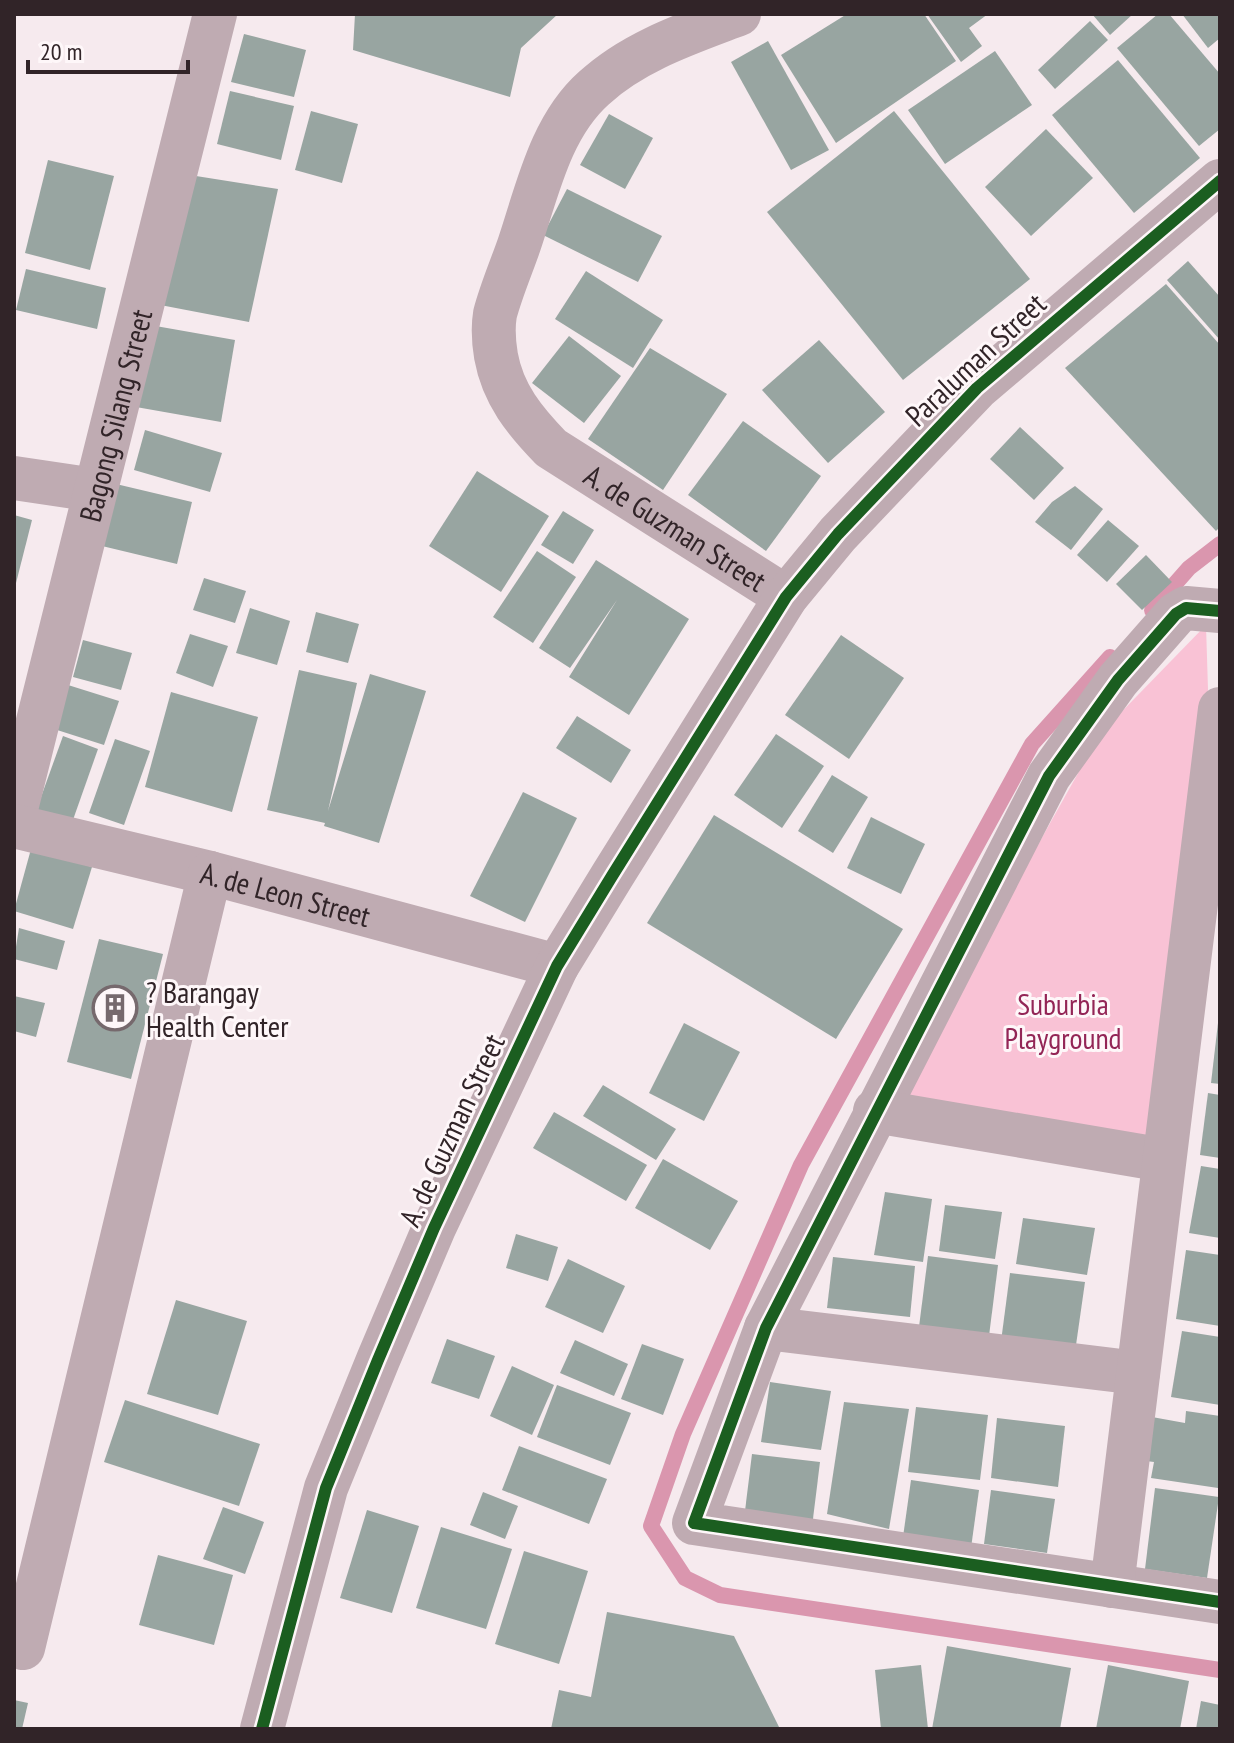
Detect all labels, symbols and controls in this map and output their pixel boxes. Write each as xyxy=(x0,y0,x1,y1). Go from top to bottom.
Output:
scale bar xyxy=(28,24,188,74)
text: 20 m xyxy=(40,36,82,67)
street label: Paraluman Street xyxy=(897,283,1054,434)
street label: Bagong Silang Street xyxy=(69,304,160,526)
street label: A. de Guzman Street xyxy=(578,455,775,600)
street label: A. de Leon Street xyxy=(197,852,376,935)
place label: ? Barangay Health Center xyxy=(146,972,289,1045)
building icon: ? Barangay Health Center xyxy=(91,984,139,1032)
park label: Suburbia Playground xyxy=(1004,984,1122,1057)
street label: A. de Guzman Street xyxy=(389,1027,513,1232)

